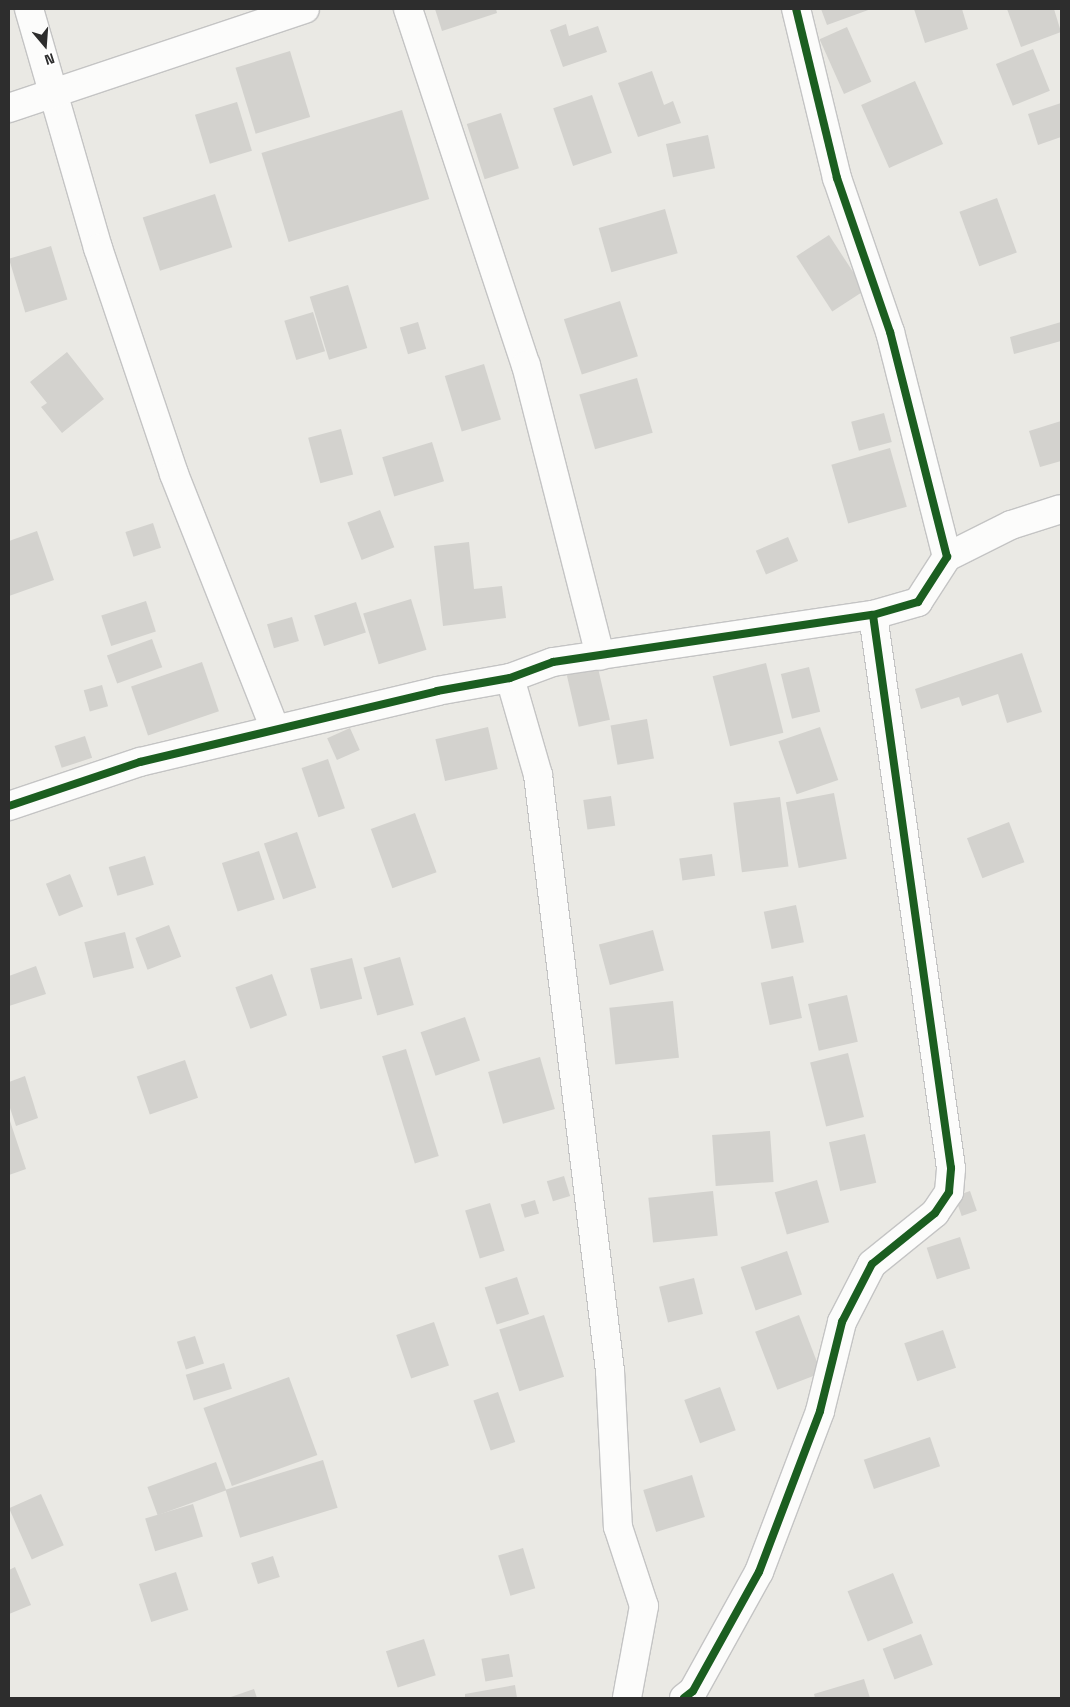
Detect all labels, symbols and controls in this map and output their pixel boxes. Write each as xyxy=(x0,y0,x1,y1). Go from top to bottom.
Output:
north arrow xyxy=(20,20,70,70)
text: N xyxy=(42,49,57,69)

